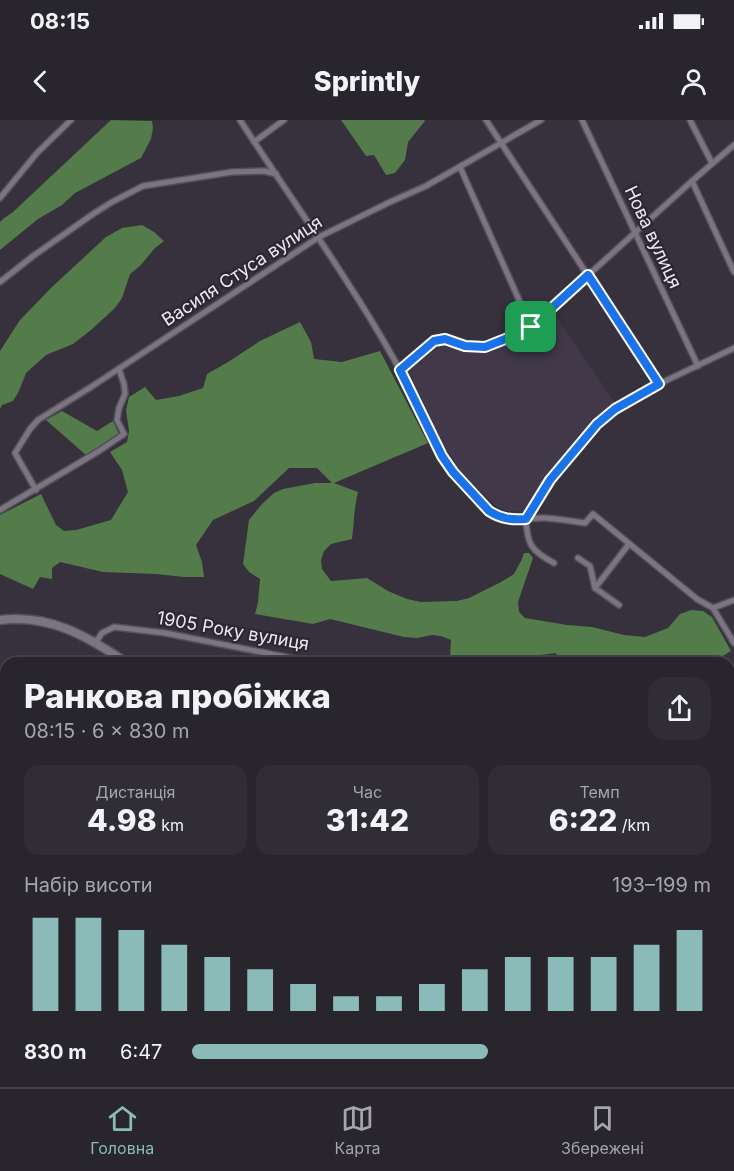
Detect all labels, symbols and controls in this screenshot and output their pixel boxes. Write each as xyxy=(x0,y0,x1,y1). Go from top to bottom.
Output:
text: 08:15 xyxy=(30,8,90,34)
icon: back xyxy=(24,65,57,98)
text: Sprintly xyxy=(314,65,420,98)
icon: person xyxy=(677,65,710,98)
street label: Нова вулиця xyxy=(621,182,686,291)
street label: Василя Стуса вулиця xyxy=(158,211,326,330)
pin xyxy=(505,301,556,352)
icon: arrive xyxy=(514,310,547,343)
street label: 1905 Року вулиця xyxy=(155,607,311,654)
text: Ранкова пробіжка xyxy=(24,676,331,716)
button: share xyxy=(648,677,711,740)
text: 08:15 · 6 × 830 m xyxy=(24,719,189,743)
text: Дистанція xyxy=(96,782,175,802)
text: Час xyxy=(353,782,382,802)
text: Темп xyxy=(579,782,620,802)
text: 4.98 xyxy=(87,802,157,838)
text: 31:42 xyxy=(326,802,409,838)
text: 6:22 xyxy=(549,802,617,838)
text: km xyxy=(157,815,184,835)
text: /km xyxy=(617,815,650,835)
text: Набір висоти xyxy=(24,873,153,897)
text: 193–199 m xyxy=(612,873,711,897)
text: 830 m xyxy=(24,1040,86,1064)
text: 6:47 xyxy=(120,1040,162,1064)
tab: Головна xyxy=(90,1102,154,1158)
tab: Карта xyxy=(335,1102,381,1158)
tab: Збережені xyxy=(561,1102,644,1158)

